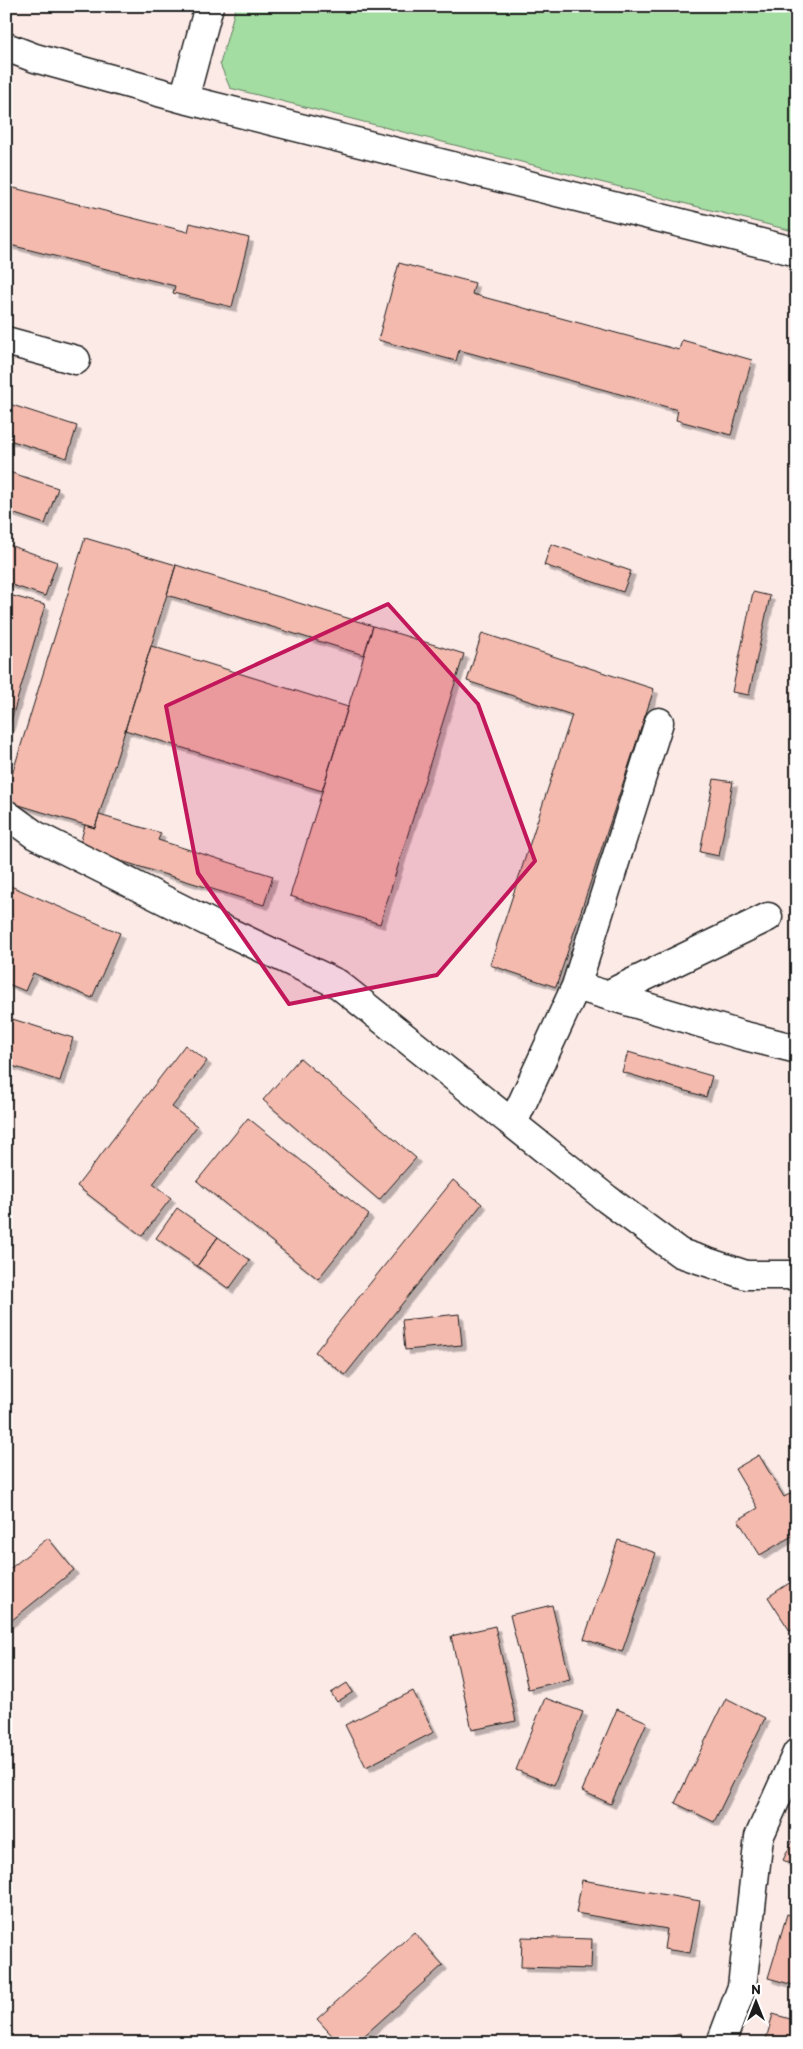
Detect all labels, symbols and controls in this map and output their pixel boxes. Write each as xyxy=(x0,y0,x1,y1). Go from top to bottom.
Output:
north arrow xyxy=(730,1976,780,2026)
text: N xyxy=(751,1981,761,1998)

